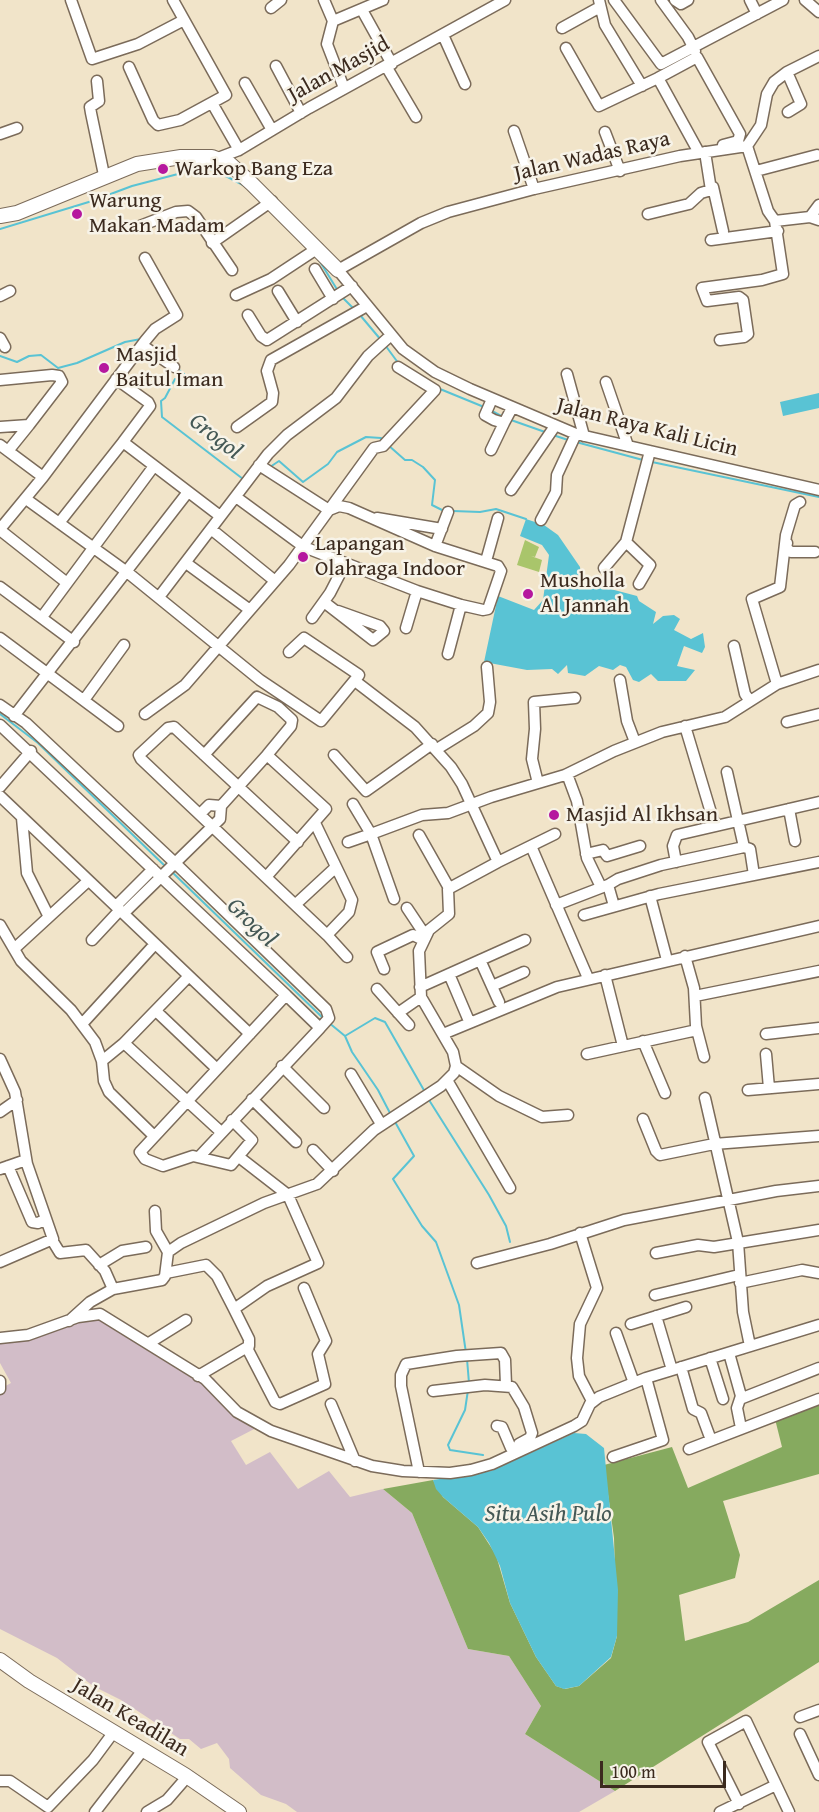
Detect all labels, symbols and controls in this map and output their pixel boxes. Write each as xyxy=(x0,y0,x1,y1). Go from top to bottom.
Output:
street label: Jalan Masjid xyxy=(284,31,394,109)
street label: Jalan Wadas Raya xyxy=(511,126,673,188)
place label: Warkop Bang Eza xyxy=(175,156,333,182)
marker: Warkop Bang Eza xyxy=(156,162,170,176)
place label: Warung Makan Madam xyxy=(89,188,225,240)
marker: Warung Makan Madam xyxy=(70,207,84,221)
place label: Masjid Baitul Iman xyxy=(116,342,223,394)
marker: Masjid Baitul Iman xyxy=(97,361,111,375)
street label: Jalan Raya Kali Licin xyxy=(554,393,740,463)
water label: Grogol xyxy=(183,408,247,466)
place label: Lapangan Olahraga Indoor xyxy=(315,531,465,582)
marker: Lapangan Olahraga Indoor xyxy=(296,550,310,564)
place label: Musholla Al Jannah xyxy=(540,568,629,620)
marker: Musholla Al Jannah xyxy=(521,587,535,601)
place label: Masjid Al Ikhsan xyxy=(566,802,718,828)
marker: Masjid Al Ikhsan xyxy=(547,808,561,822)
water label: Grogol xyxy=(220,892,282,954)
water label: Situ Asih Pulo xyxy=(484,1501,612,1529)
street label: Jalan Keadilan xyxy=(67,1673,193,1763)
scale bar xyxy=(603,1749,729,1787)
text: 100 m xyxy=(611,1758,656,1785)

